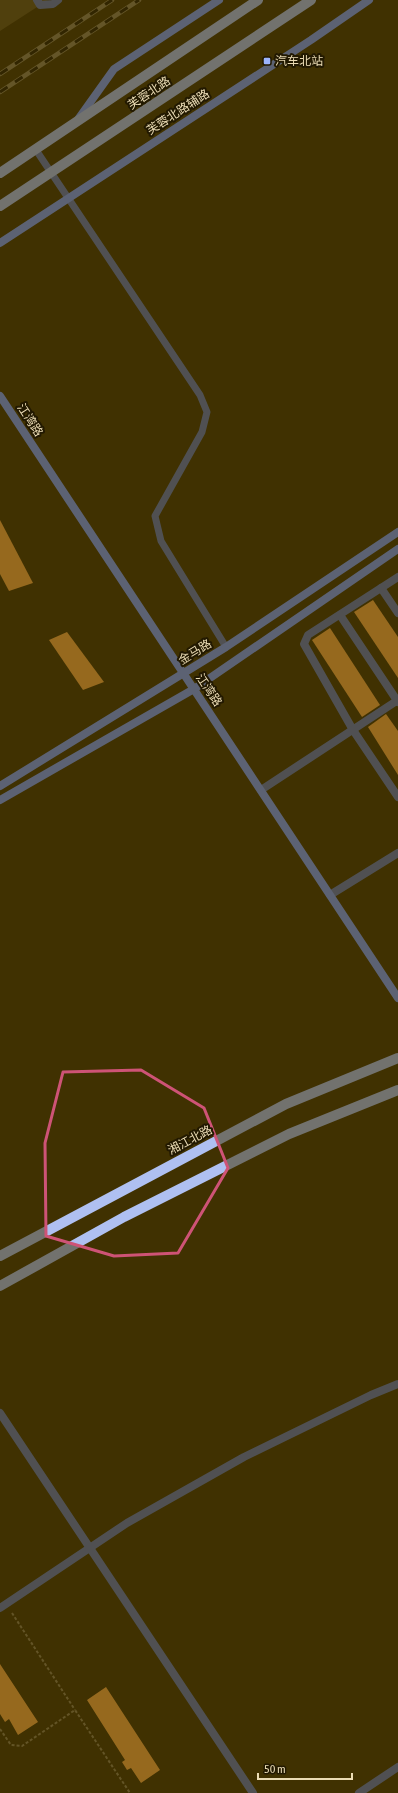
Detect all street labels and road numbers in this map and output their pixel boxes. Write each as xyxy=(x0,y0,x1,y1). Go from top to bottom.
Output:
street label: 芙蓉北路 xyxy=(125,74,173,112)
street label: 芙蓉北路辅路 xyxy=(144,87,212,137)
street label: 江湾路 xyxy=(14,401,46,439)
street label: 金马路 xyxy=(176,637,214,667)
street label: 江湾路 xyxy=(193,671,225,709)
street label: 湘江北路 xyxy=(166,1123,214,1157)

